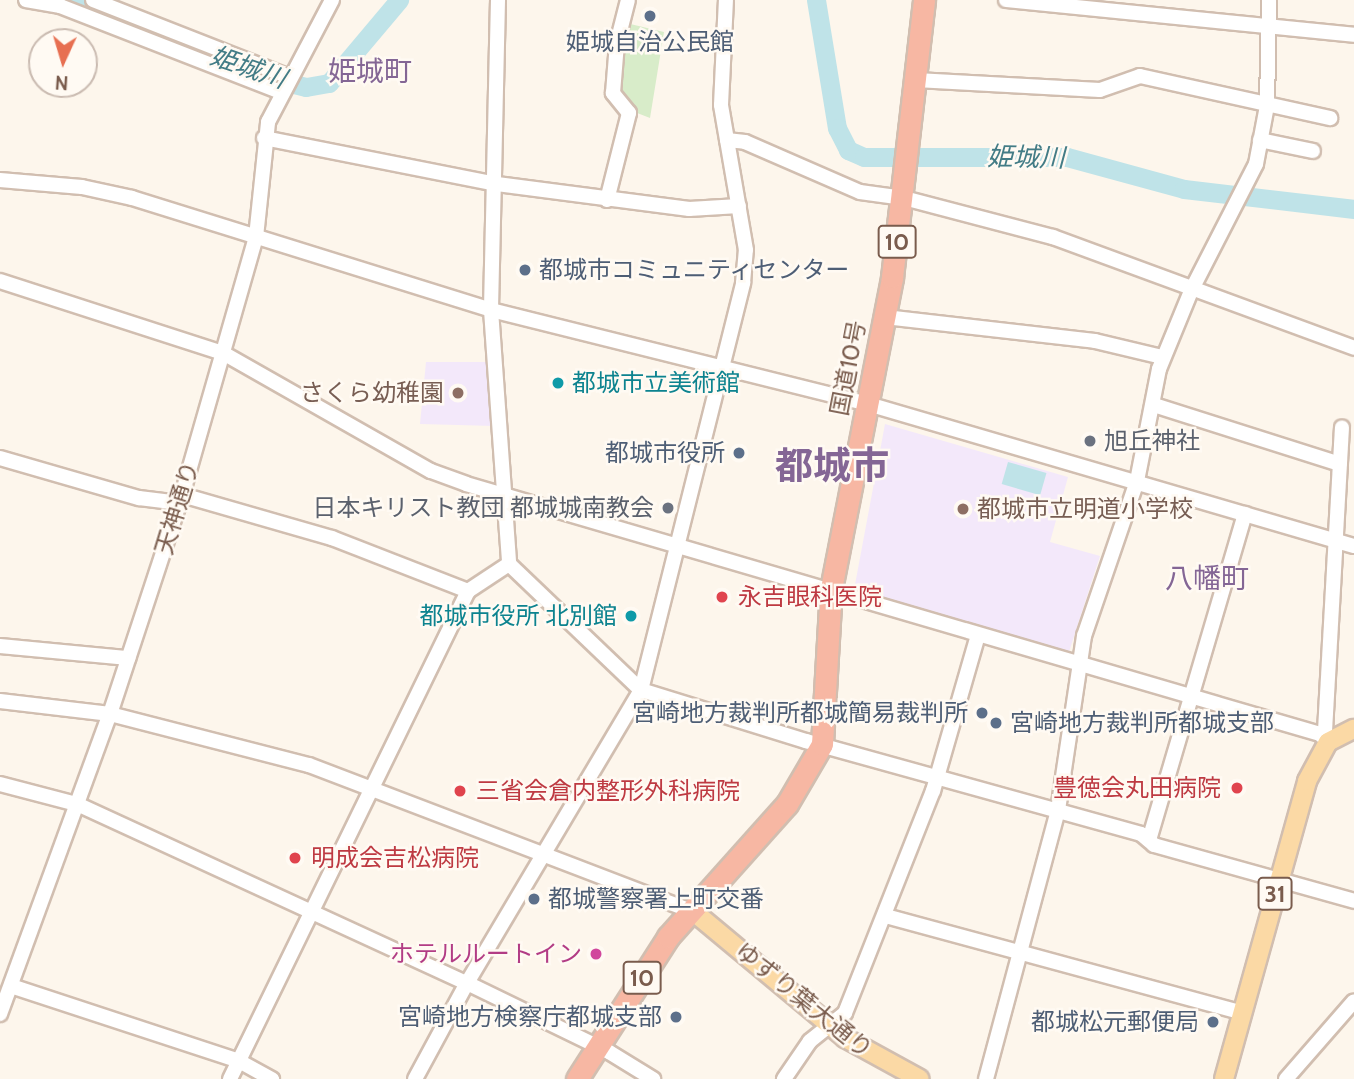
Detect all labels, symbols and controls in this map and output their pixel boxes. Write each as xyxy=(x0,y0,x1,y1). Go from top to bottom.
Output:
marker: 姫城自治公民館 xyxy=(642,8,658,24)
north arrow xyxy=(28,28,98,98)
place label: 姫城自治公民館 xyxy=(566,28,734,56)
water label: 姫城川 xyxy=(206,41,290,95)
district label: 姫城町 xyxy=(328,54,412,88)
text: N xyxy=(54,71,69,94)
water label: 姫城川 xyxy=(987,142,1065,174)
road number: 10 xyxy=(876,222,918,262)
place label: 都城市コミュニティセンター xyxy=(539,256,851,284)
marker: 都城市コミュニティセンター xyxy=(517,262,533,278)
street label: 国道10号 xyxy=(825,318,871,418)
place label: 都城市立美術館 xyxy=(572,369,740,397)
marker: 都城市立美術館 xyxy=(550,375,566,391)
place label: さくら幼稚園 xyxy=(300,379,444,407)
marker: さくら幼稚園 xyxy=(450,385,466,401)
place label: 旭丘神社 xyxy=(1104,427,1200,455)
marker: 旭丘神社 xyxy=(1082,433,1098,449)
place label: 都城市役所 xyxy=(605,439,725,467)
district label: 都城市 xyxy=(775,443,889,489)
marker: 都城市役所 xyxy=(731,445,747,461)
street label: 天神通り xyxy=(149,458,205,558)
place label: 日本キリスト教団 都城城南教会 xyxy=(313,494,654,522)
place label: 都城市立明道小学校 xyxy=(977,495,1193,523)
marker: 日本キリスト教団 都城城南教会 xyxy=(660,500,676,516)
marker: 都城市立明道小学校 xyxy=(955,501,971,517)
district label: 八幡町 xyxy=(1165,561,1249,595)
place label: 永吉眼科医院 xyxy=(738,583,882,611)
marker: 永吉眼科医院 xyxy=(712,587,732,607)
place label: 都城市役所 北別館 xyxy=(420,602,617,630)
marker: 都城市役所 北別館 xyxy=(623,608,639,624)
place label: 宮崎地方裁判所都城簡易裁判所 xyxy=(632,699,968,727)
marker: 宮崎地方裁判所都城簡易裁判所 xyxy=(974,705,990,721)
place label: 宮崎地方裁判所都城支部 xyxy=(1010,709,1274,737)
marker: 宮崎地方裁判所都城支部 xyxy=(988,715,1004,731)
place label: 豊徳会丸田病院 xyxy=(1053,774,1221,802)
place label: 三省会倉内整形外科病院 xyxy=(476,777,740,805)
marker: 豊徳会丸田病院 xyxy=(1227,778,1247,798)
marker: 三省会倉内整形外科病院 xyxy=(450,781,470,801)
place label: 明成会吉松病院 xyxy=(311,844,479,872)
marker: 明成会吉松病院 xyxy=(285,848,305,868)
road number: 31 xyxy=(1258,874,1292,914)
place label: 都城警察署上町交番 xyxy=(548,885,764,913)
marker: 都城警察署上町交番 xyxy=(526,891,542,907)
street label: ゆずり葉大通り xyxy=(730,936,878,1064)
place label: ホテルルートイン xyxy=(390,940,582,968)
marker: ホテルルートイン xyxy=(588,946,604,962)
road number: 10 xyxy=(621,959,663,998)
place label: 宮崎地方検察庁都城支部 xyxy=(398,1003,662,1031)
place label: 都城松元郵便局 xyxy=(1031,1008,1199,1036)
marker: 宮崎地方検察庁都城支部 xyxy=(668,1009,684,1025)
marker: 都城松元郵便局 xyxy=(1205,1014,1221,1030)

